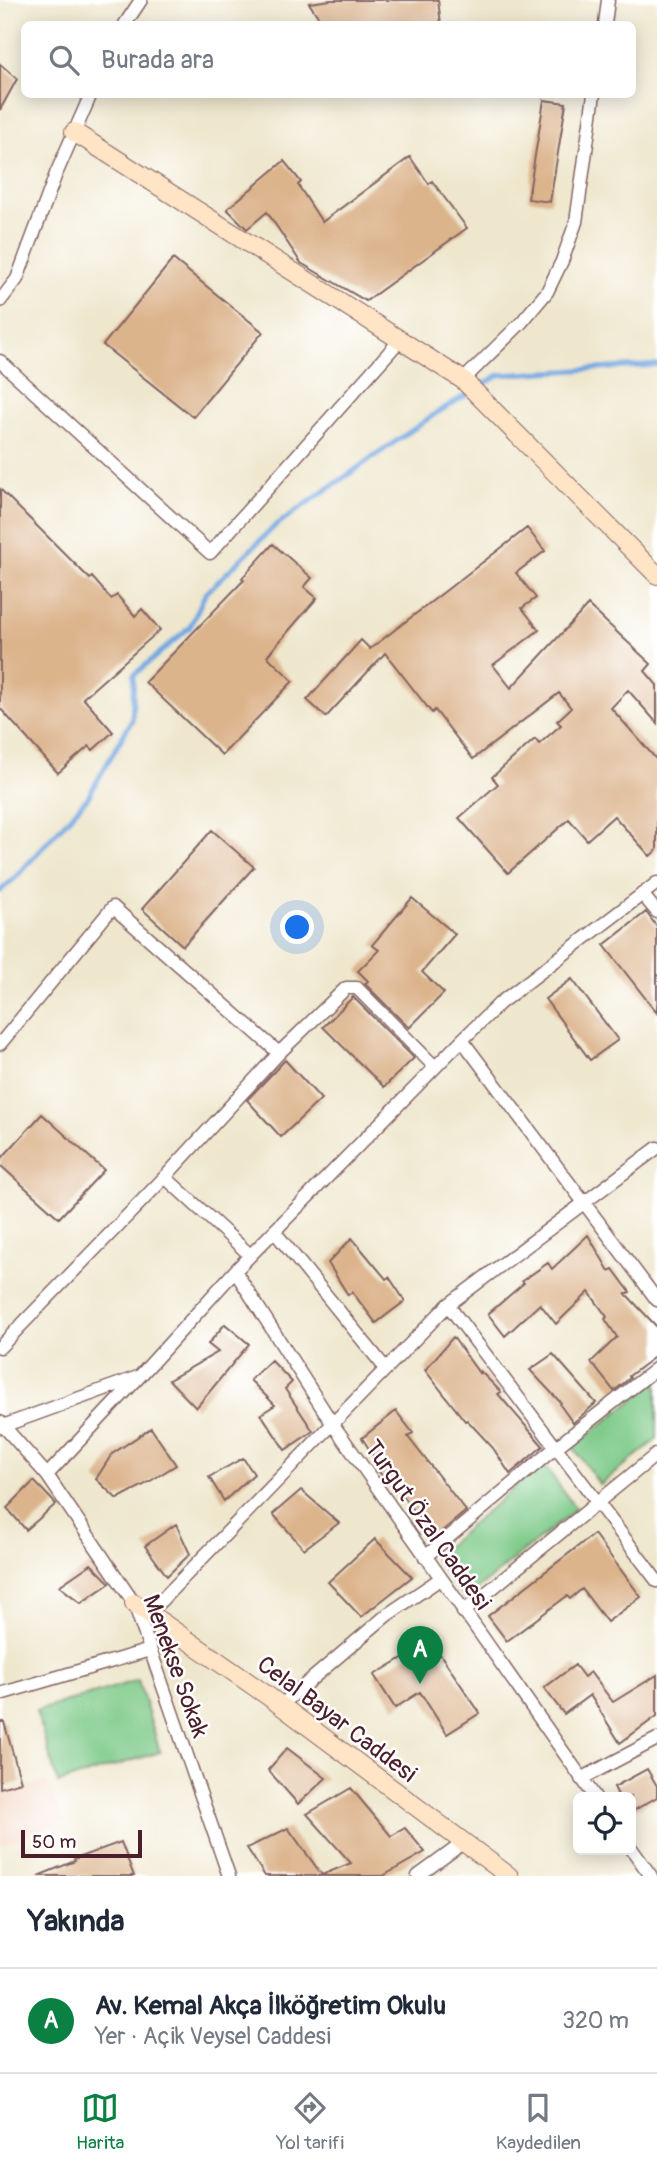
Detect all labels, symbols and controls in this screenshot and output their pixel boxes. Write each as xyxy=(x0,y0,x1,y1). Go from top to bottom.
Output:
search box xyxy=(21,21,636,98)
icon: search xyxy=(45,41,83,79)
text: Burada ara xyxy=(101,44,214,76)
your location xyxy=(280,910,314,944)
street label: Turgut Özal Caddesi xyxy=(358,1435,497,1616)
street label: Menekse Sokak xyxy=(136,1591,215,1742)
pin: A xyxy=(397,1626,443,1684)
street label: Celal Bayar Caddesi xyxy=(251,1650,422,1789)
map controls xyxy=(573,1792,636,1855)
button: locate xyxy=(573,1792,636,1855)
scale bar xyxy=(21,1827,142,1859)
text: 50 m xyxy=(32,1830,76,1854)
text: Yakında xyxy=(28,1903,124,1940)
text: Av. Kemal Akça İlköğretim Okulu xyxy=(95,1990,446,2022)
text: A xyxy=(44,2006,58,2035)
text: 320 m xyxy=(562,2006,629,2035)
text: Yer · Açik Veysel Caddesi xyxy=(95,2022,331,2051)
tab: Harita xyxy=(76,2089,124,2155)
tab: Yol tarifi xyxy=(276,2089,344,2155)
tab: Kaydedilen xyxy=(496,2089,581,2155)

